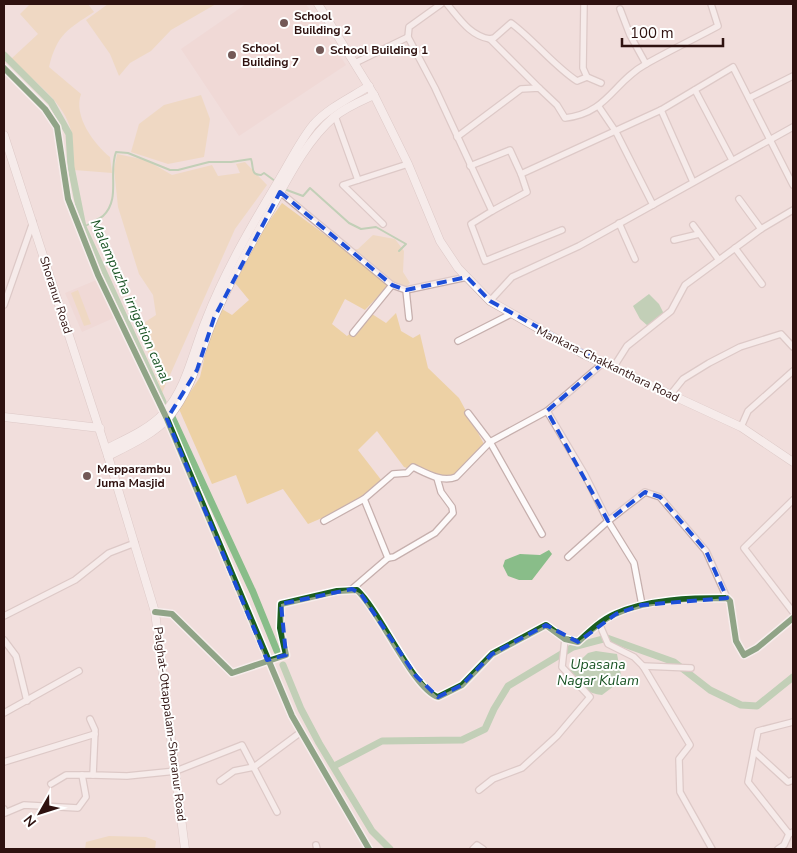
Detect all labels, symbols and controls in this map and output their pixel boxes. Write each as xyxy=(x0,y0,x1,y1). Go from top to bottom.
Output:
place label: School Building 2 xyxy=(294,8,351,38)
scale bar xyxy=(622,15,723,47)
marker: School Building 2 xyxy=(278,17,290,29)
text: 100 m xyxy=(630,23,674,43)
place label: School Building 7 xyxy=(242,40,299,70)
place label: School Building 1 xyxy=(330,42,428,58)
marker: School Building 1 xyxy=(314,44,326,56)
marker: School Building 7 xyxy=(226,49,238,61)
water label: Malampuzha irrigation canal xyxy=(86,216,175,386)
street label: Shoranur Road xyxy=(36,254,76,336)
street label: Mankara-Chakkanthara Road xyxy=(534,322,682,406)
place label: Mepparambu Juma Masjid xyxy=(96,461,171,491)
marker: Mepparambu Juma Masjid xyxy=(81,470,93,482)
street label: Palghat-Ottappalam-Shoranur Road xyxy=(150,626,190,822)
water label: Upasana Nagar Kulam xyxy=(557,655,639,690)
north arrow xyxy=(15,788,65,838)
text: N xyxy=(20,811,41,831)

